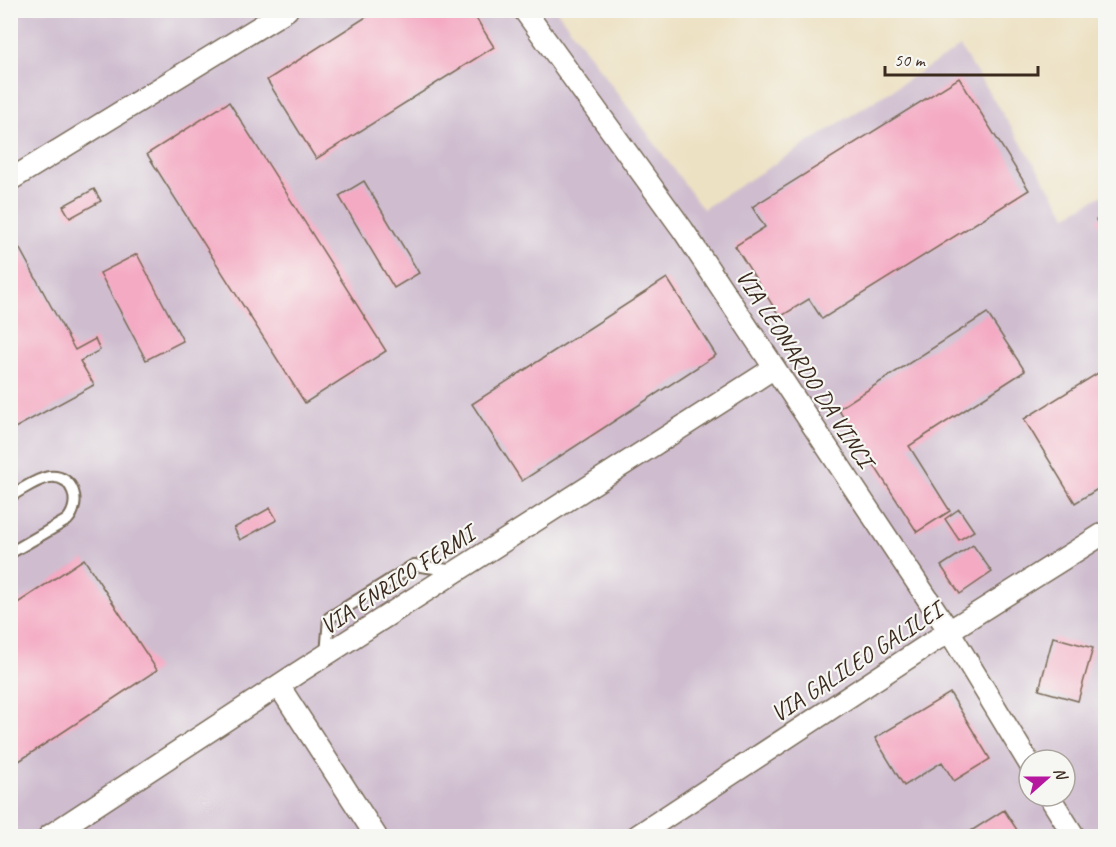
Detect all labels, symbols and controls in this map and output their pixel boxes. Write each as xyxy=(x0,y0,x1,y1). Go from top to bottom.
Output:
scale bar xyxy=(885,39,1038,77)
text: 50 m xyxy=(894,49,927,71)
street label: VIA LEONARDO DA VINCI xyxy=(730,263,883,476)
street label: VIA ENRICO FERMI xyxy=(314,516,484,641)
street label: VIA GALILEO GALILEI xyxy=(765,593,952,728)
north arrow xyxy=(1017,748,1077,808)
text: N xyxy=(1049,765,1072,784)

